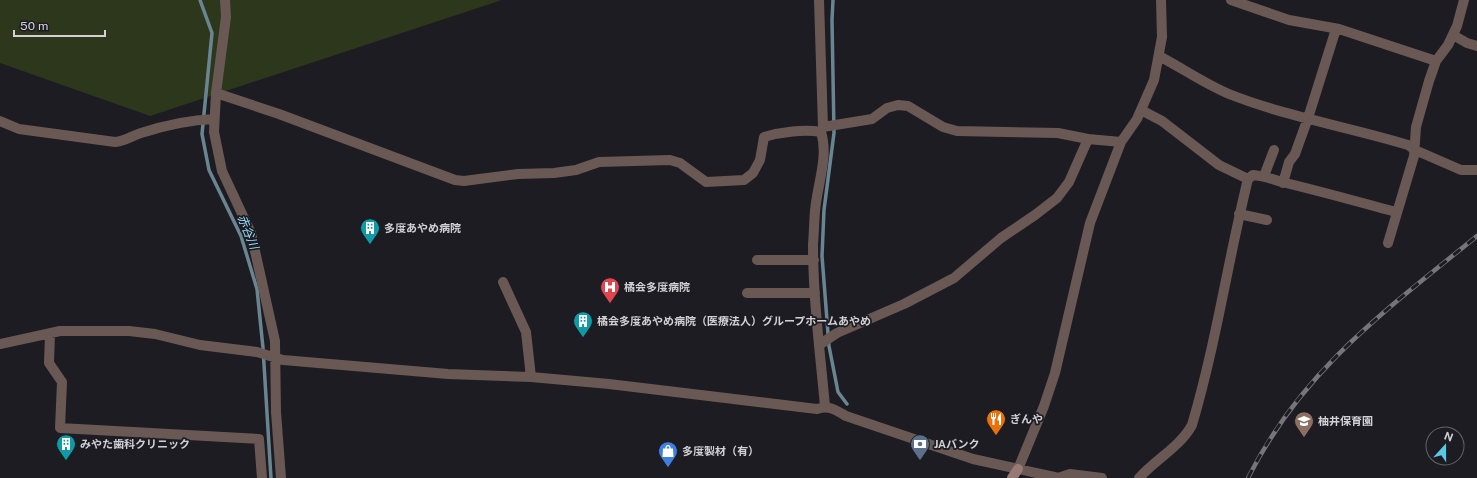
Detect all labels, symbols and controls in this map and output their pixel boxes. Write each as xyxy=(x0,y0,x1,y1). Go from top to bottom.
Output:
scale bar xyxy=(14,12,105,38)
text: 50 m xyxy=(20,19,48,33)
water label: 赤谷川 xyxy=(235,213,262,253)
building icon: 多度あやめ病院 xyxy=(359,217,381,245)
place label: 多度あやめ病院 xyxy=(384,222,461,234)
hospital icon: 橘会多度病院 xyxy=(599,276,621,304)
place label: 橘会多度病院 xyxy=(624,281,690,293)
building icon: 橘会多度あやめ病院（医療法人）グループホームあやめ xyxy=(572,310,594,338)
place label: 橘会多度あやめ病院（医療法人）グループホームあやめ xyxy=(597,315,871,327)
restaurant icon: ぎんや xyxy=(985,408,1007,436)
school or university icon: 柚井保育園 xyxy=(1293,410,1315,438)
place label: ぎんや xyxy=(1010,413,1043,425)
place label: 柚井保育園 xyxy=(1318,415,1373,427)
north arrow xyxy=(1425,426,1465,466)
text: N xyxy=(1442,430,1455,444)
building icon: みやた歯科クリニック xyxy=(55,433,77,461)
bank icon: JAバンク xyxy=(909,433,931,461)
place label: みやた歯科クリニック xyxy=(80,438,190,450)
place label: JAバンク xyxy=(934,438,980,450)
shop icon: 多度製材（有） xyxy=(657,440,679,468)
place label: 多度製材（有） xyxy=(682,445,759,457)

